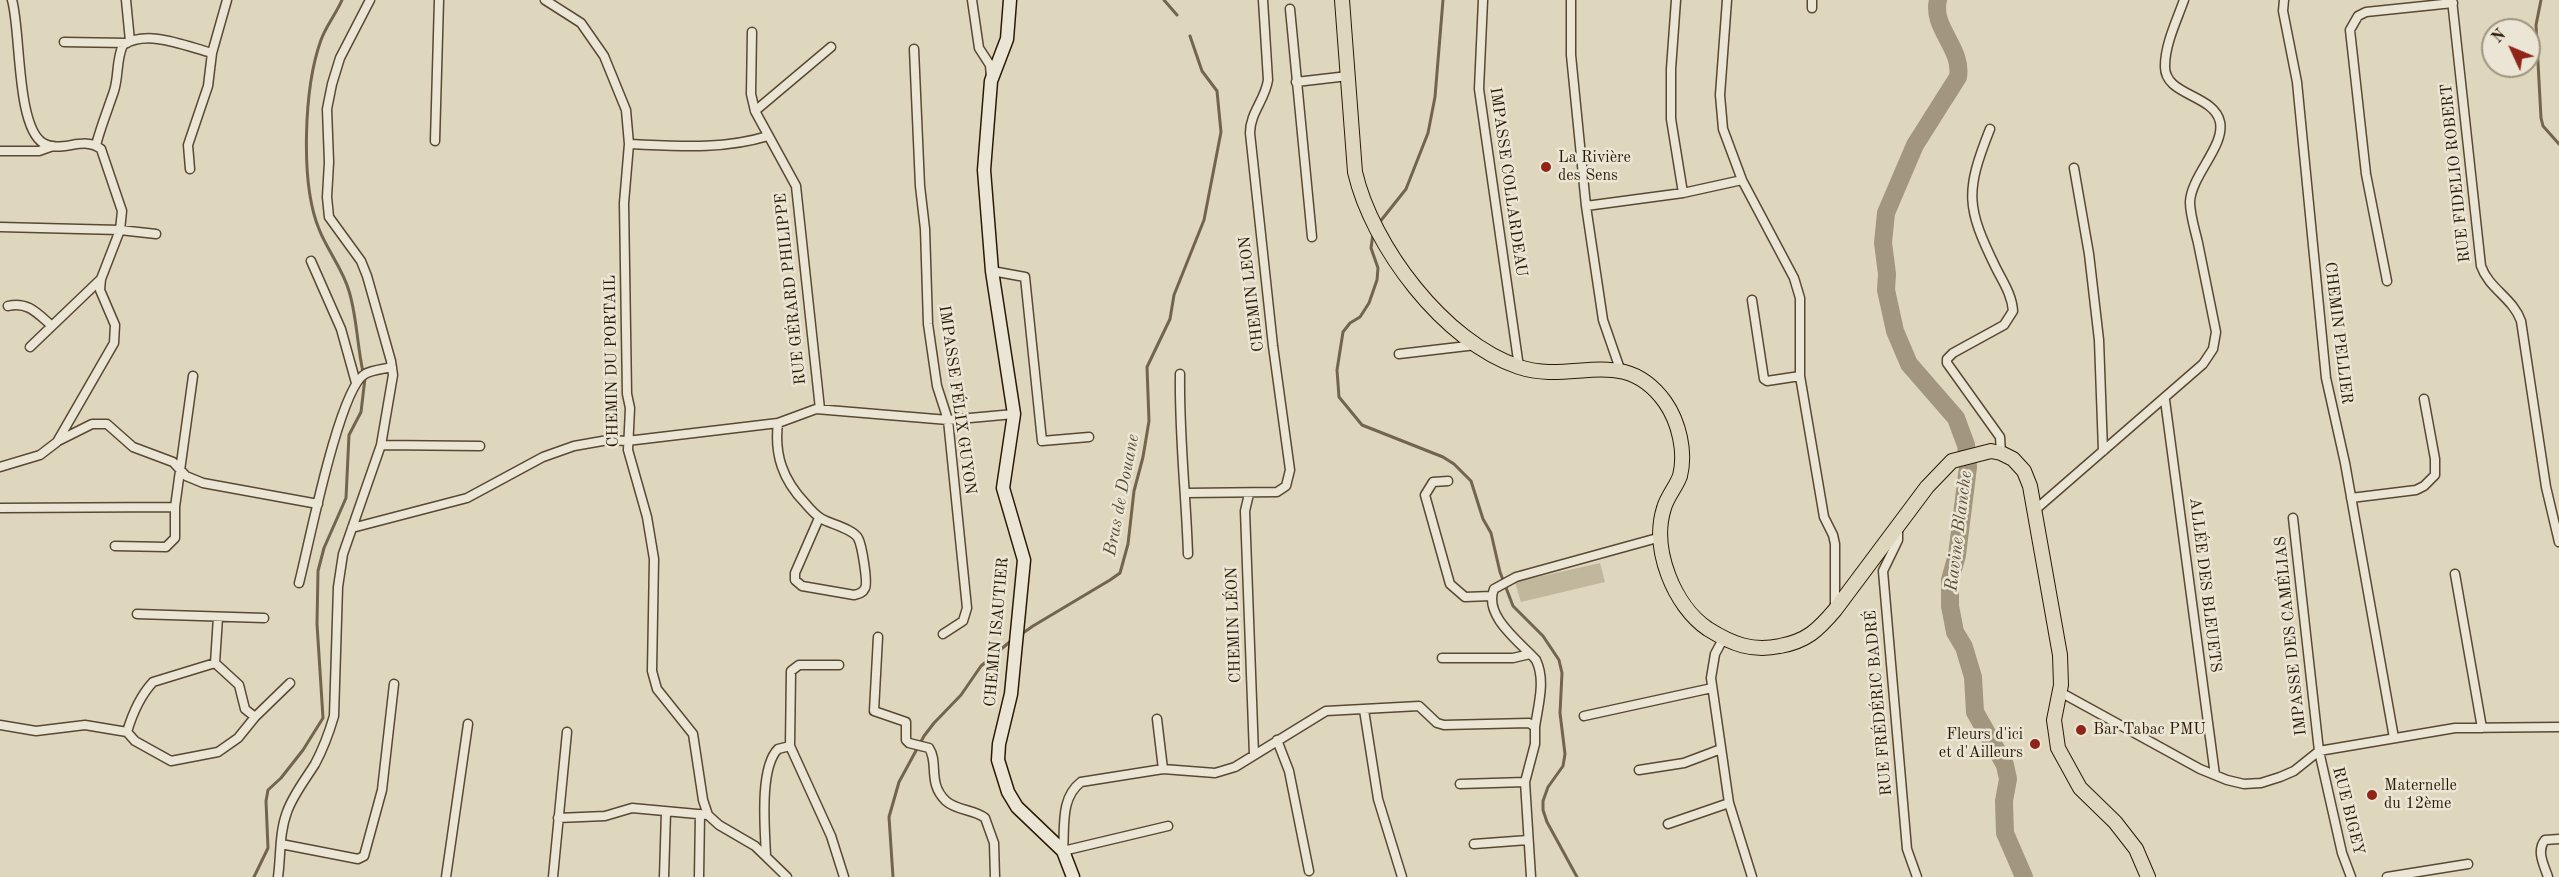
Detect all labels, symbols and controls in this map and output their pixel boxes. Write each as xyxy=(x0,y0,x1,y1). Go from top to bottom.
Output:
north arrow xyxy=(2481,18,2541,78)
text: N xyxy=(2489,27,2509,47)
street label: RUE FIDELIO ROBERT xyxy=(2437,83,2475,263)
street label: IMPASSE COLLARDEAU xyxy=(1485,86,1531,278)
place label: La Rivière des Sens xyxy=(1558,148,1631,186)
marker: La Rivière des Sens xyxy=(1539,160,1553,174)
street label: RUE GÉRARD PHILIPPE xyxy=(771,192,811,386)
street label: CHEMIN LEON xyxy=(1235,235,1269,353)
street label: CHEMIN PELLIER xyxy=(2320,261,2356,405)
street label: CHEMIN DU PORTAIL xyxy=(601,275,623,447)
street label: IMPASSE FÉLIX GUYON xyxy=(934,304,980,496)
water label: Bras de Douane xyxy=(1100,432,1144,558)
water label: Ravine Blanche xyxy=(1941,470,1977,592)
street label: ALLÉE DES BLEUETS xyxy=(2185,497,2225,673)
street label: IMPASSE DES CAMÉLIAS xyxy=(2271,535,2311,737)
street label: CHEMIN ISAUTIER xyxy=(981,556,1013,708)
street label: CHEMIN LÉON xyxy=(1222,567,1246,683)
street label: RUE FRÉDÉRIC BADRÉ xyxy=(1861,609,1897,797)
place label: Bar Tabac PMU xyxy=(2093,720,2206,740)
marker: Bar Tabac PMU xyxy=(2074,723,2088,737)
place label: Fleurs d'ici et d'Ailleurs xyxy=(1939,725,2023,763)
marker: Fleurs d'ici et d'Ailleurs xyxy=(2028,737,2042,751)
street label: RUE BIGEY xyxy=(2328,765,2368,857)
place label: Maternelle du 12ème xyxy=(2384,776,2457,814)
marker: Maternelle du 12ème xyxy=(2365,788,2379,802)

